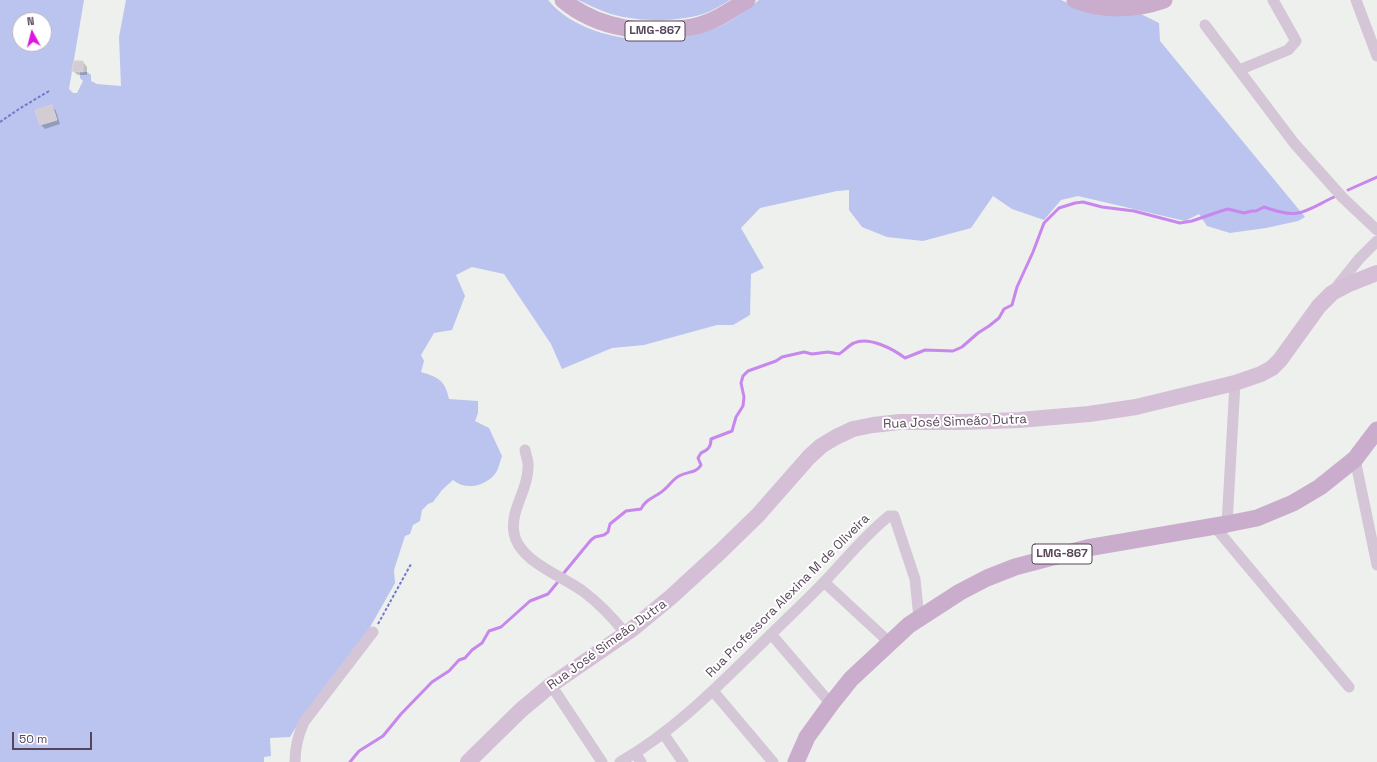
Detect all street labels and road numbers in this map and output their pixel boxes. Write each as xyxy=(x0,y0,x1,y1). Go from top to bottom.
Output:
road number: LMG-867 xyxy=(625,21,685,41)
street label: Rua José Simeão Dutra xyxy=(883,412,1027,432)
street label: Rua Professora Alexina M de Oliveira xyxy=(703,511,873,681)
road number: LMG-867 xyxy=(1032,544,1092,564)
street label: Rua José Simeão Dutra xyxy=(544,596,670,694)

